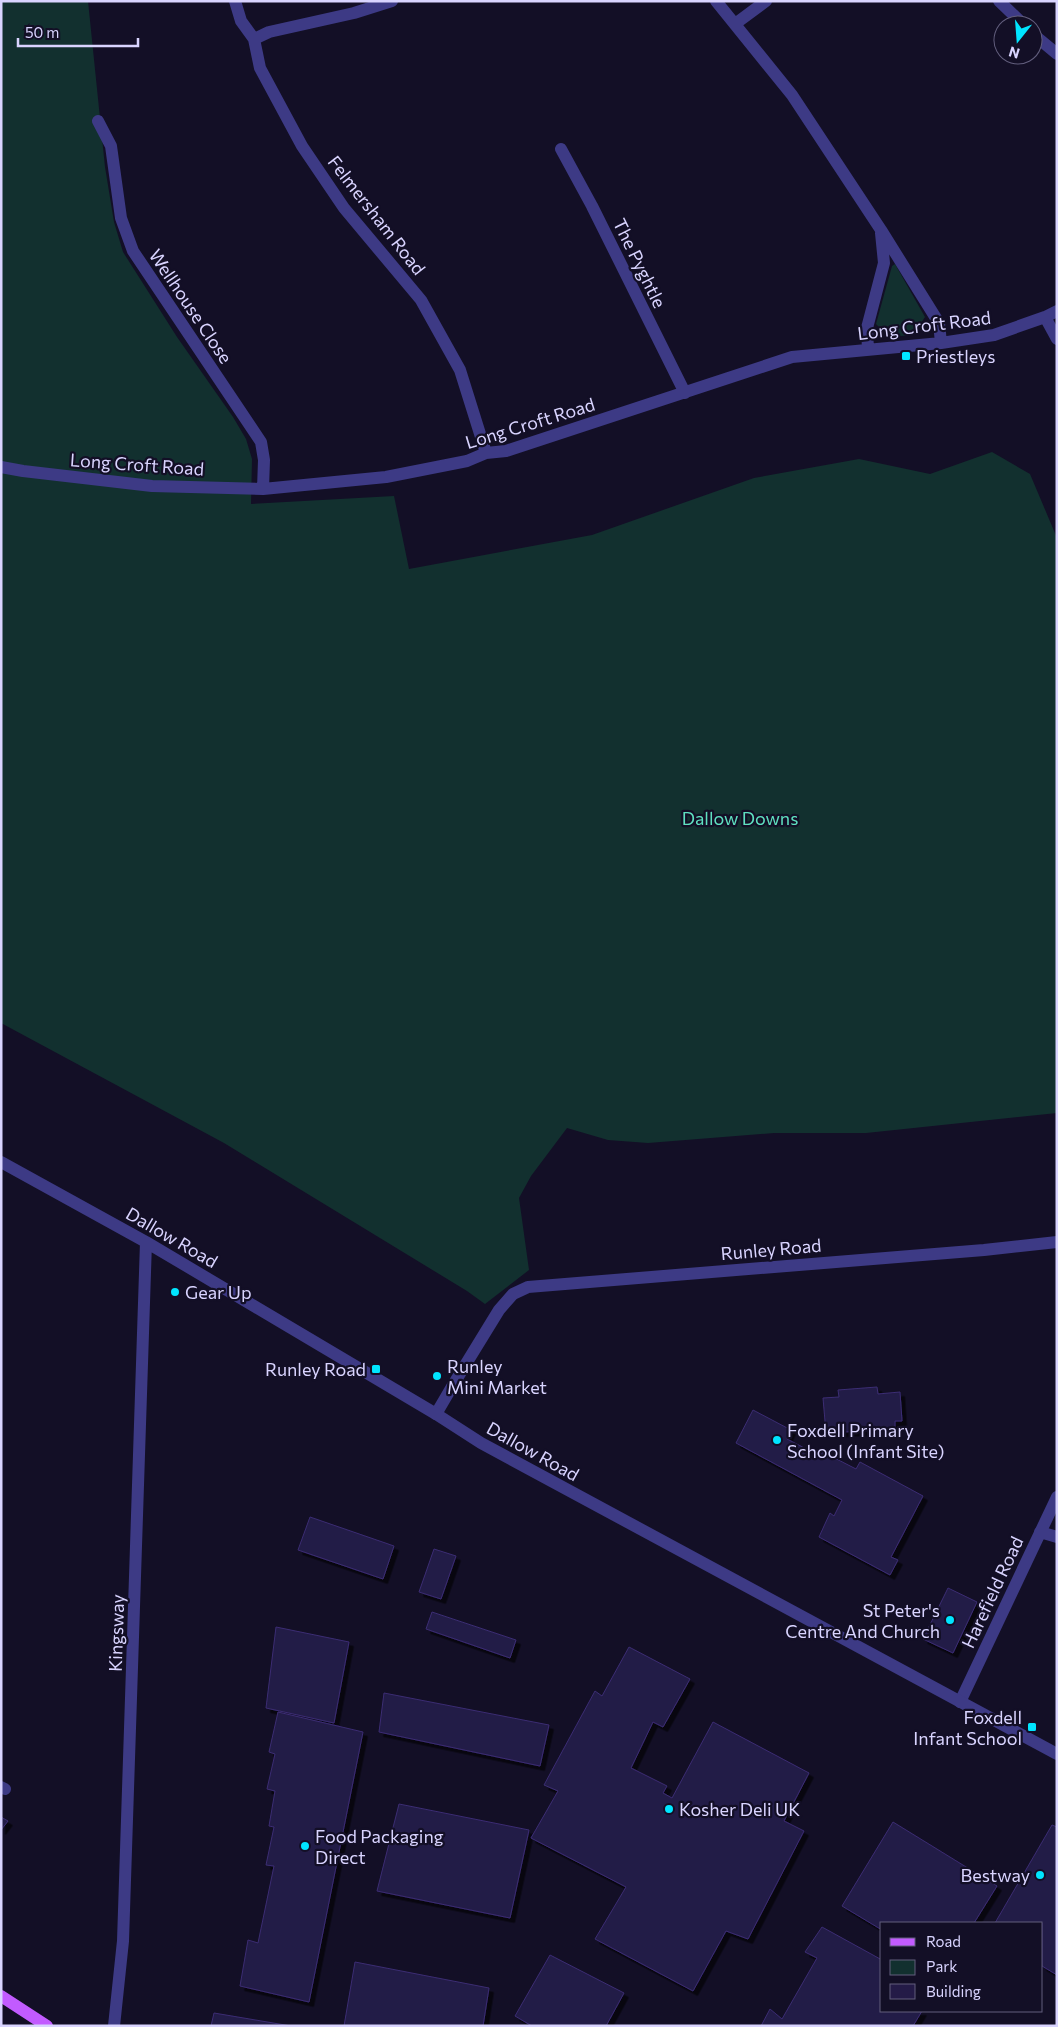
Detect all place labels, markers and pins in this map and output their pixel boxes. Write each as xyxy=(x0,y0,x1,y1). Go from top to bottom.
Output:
place label: Priestleys xyxy=(916,345,995,367)
marker: Priestleys xyxy=(900,350,912,362)
place label: Gear Up xyxy=(185,1281,252,1303)
marker: Gear Up xyxy=(169,1286,181,1298)
place label: Runley Mini Market xyxy=(447,1355,547,1398)
place label: Runley Road xyxy=(265,1358,366,1380)
marker: Runley Road xyxy=(370,1363,382,1375)
marker: Runley Mini Market xyxy=(431,1370,443,1382)
place label: Foxdell Primary School (Infant Site) xyxy=(787,1419,944,1462)
marker: Foxdell Primary School (Infant Site) xyxy=(771,1434,783,1446)
place label: St Peter's Centre And Church xyxy=(785,1599,940,1642)
marker: St Peter's Centre And Church xyxy=(944,1614,956,1626)
place label: Foxdell Infant School xyxy=(913,1706,1022,1749)
marker: Foxdell Infant School xyxy=(1026,1721,1038,1733)
place label: Kosher Deli UK xyxy=(679,1798,800,1820)
marker: Kosher Deli UK xyxy=(663,1803,675,1815)
place label: Food Packaging Direct xyxy=(315,1825,444,1868)
marker: Food Packaging Direct xyxy=(299,1840,311,1852)
place label: Bestway xyxy=(961,1864,1030,1886)
marker: Bestway xyxy=(1034,1869,1046,1881)

